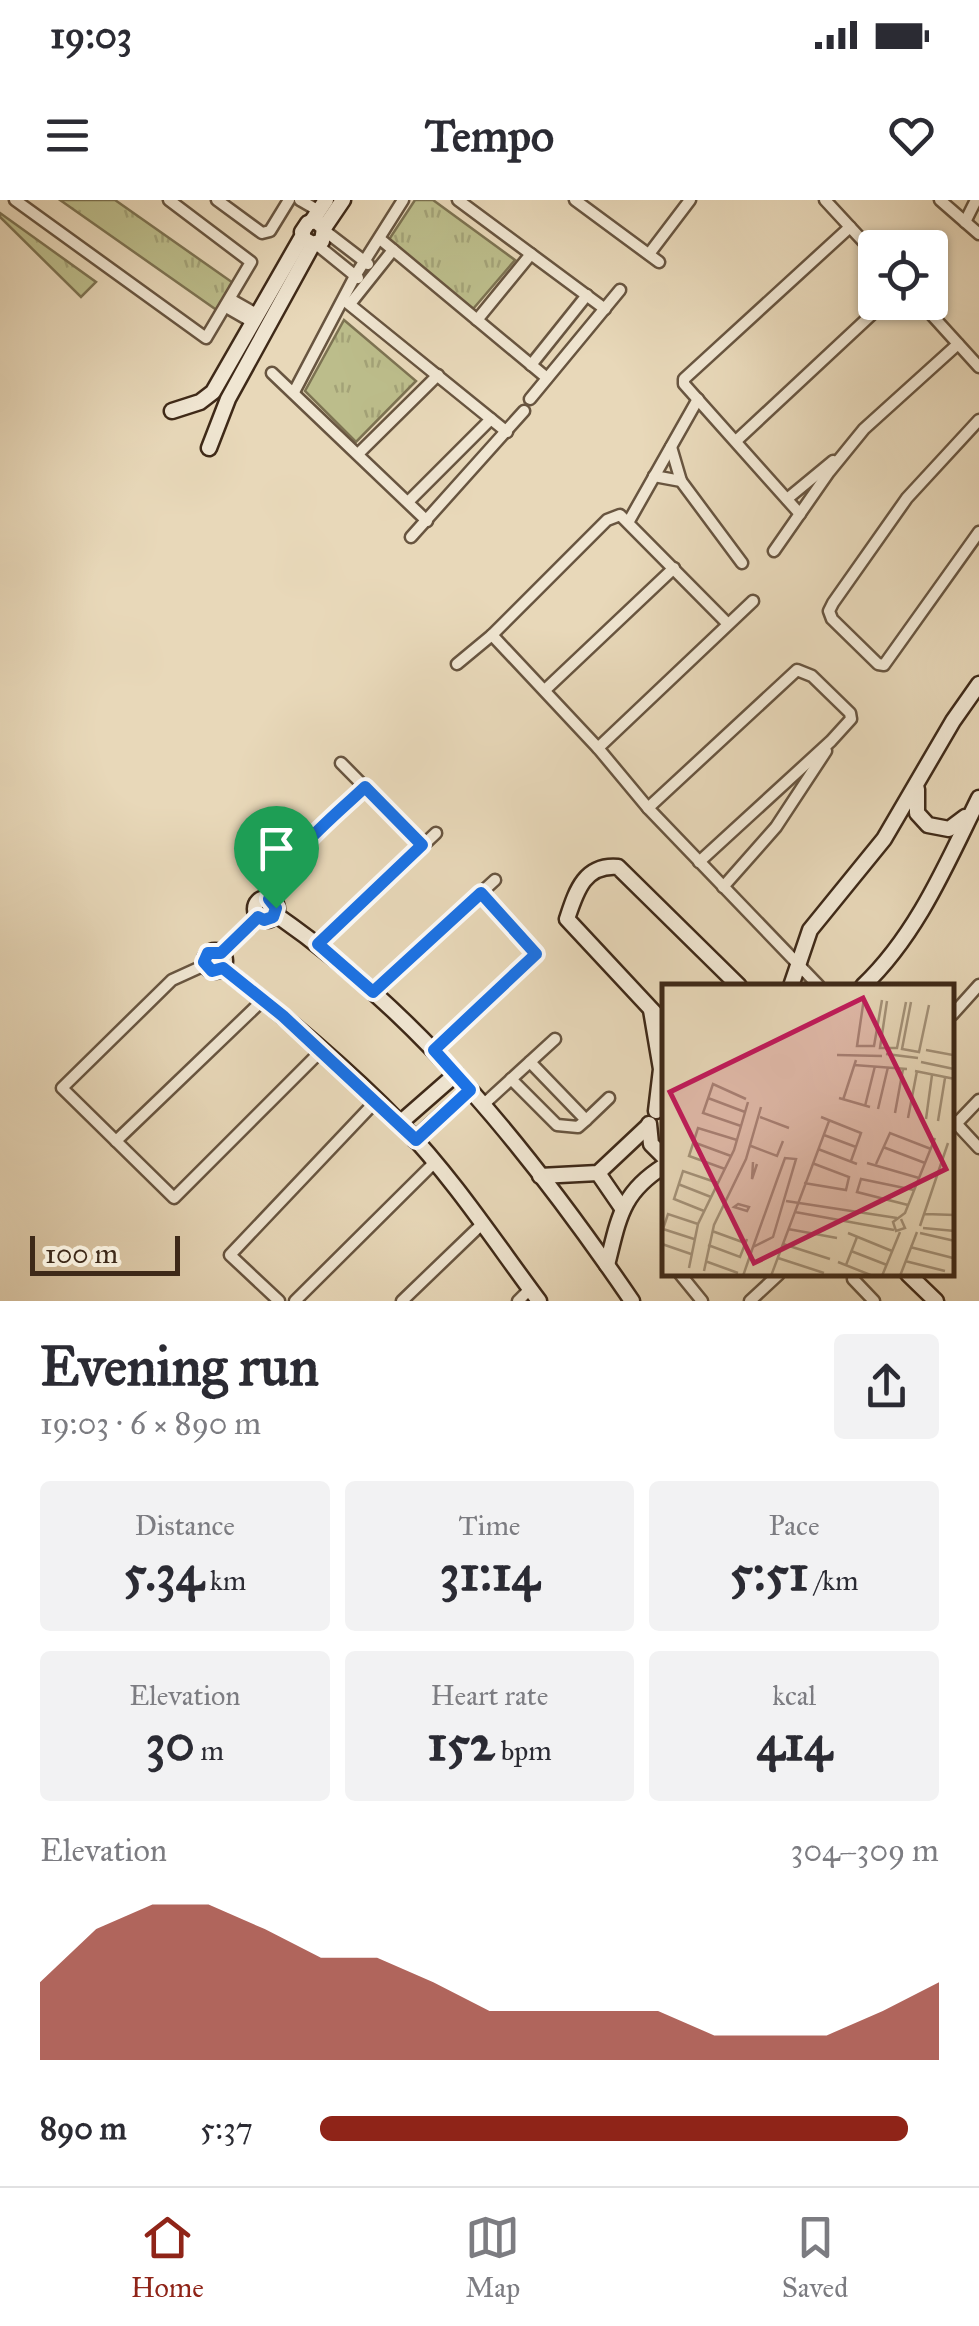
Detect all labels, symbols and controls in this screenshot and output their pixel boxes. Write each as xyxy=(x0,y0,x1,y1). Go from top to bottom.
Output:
text: 19:03 xyxy=(50,12,132,58)
icon: menu xyxy=(40,108,95,163)
text: Tempo xyxy=(425,108,554,163)
icon: heart xyxy=(884,108,939,163)
map controls xyxy=(858,230,948,320)
button: locate xyxy=(858,230,948,320)
pin xyxy=(234,806,319,909)
icon: arrive xyxy=(249,821,304,876)
inset map xyxy=(662,984,954,1276)
scale bar xyxy=(30,1231,180,1276)
text: 100 m xyxy=(45,1236,118,1271)
text: Evening run xyxy=(40,1333,319,1400)
button: share xyxy=(834,1334,939,1439)
text: 19:03 · 6 × 890 m xyxy=(40,1404,261,1443)
text: Distance xyxy=(135,1508,235,1543)
text: Time xyxy=(458,1508,520,1543)
text: Pace xyxy=(769,1508,820,1543)
text: 5.34 xyxy=(123,1543,204,1604)
text: 31:14 xyxy=(440,1543,539,1604)
text: 5:51 xyxy=(730,1543,809,1604)
text: km xyxy=(204,1563,246,1598)
text: /km xyxy=(809,1563,859,1598)
text: Elevation xyxy=(129,1678,240,1713)
text: Heart rate xyxy=(431,1678,548,1713)
text: kcal xyxy=(772,1678,816,1713)
text: 30 xyxy=(145,1713,195,1774)
text: 152 xyxy=(427,1713,495,1774)
text: 414 xyxy=(756,1713,832,1774)
text: m xyxy=(195,1733,224,1768)
text: bpm xyxy=(495,1733,552,1768)
text: Elevation xyxy=(40,1831,167,1870)
text: 304–309 m xyxy=(791,1831,939,1870)
text: 890 m xyxy=(40,2109,127,2148)
text: 5:37 xyxy=(200,2109,253,2148)
tab: Home xyxy=(131,2210,204,2305)
tab: Map xyxy=(465,2210,520,2305)
tab: Saved xyxy=(782,2210,848,2305)

